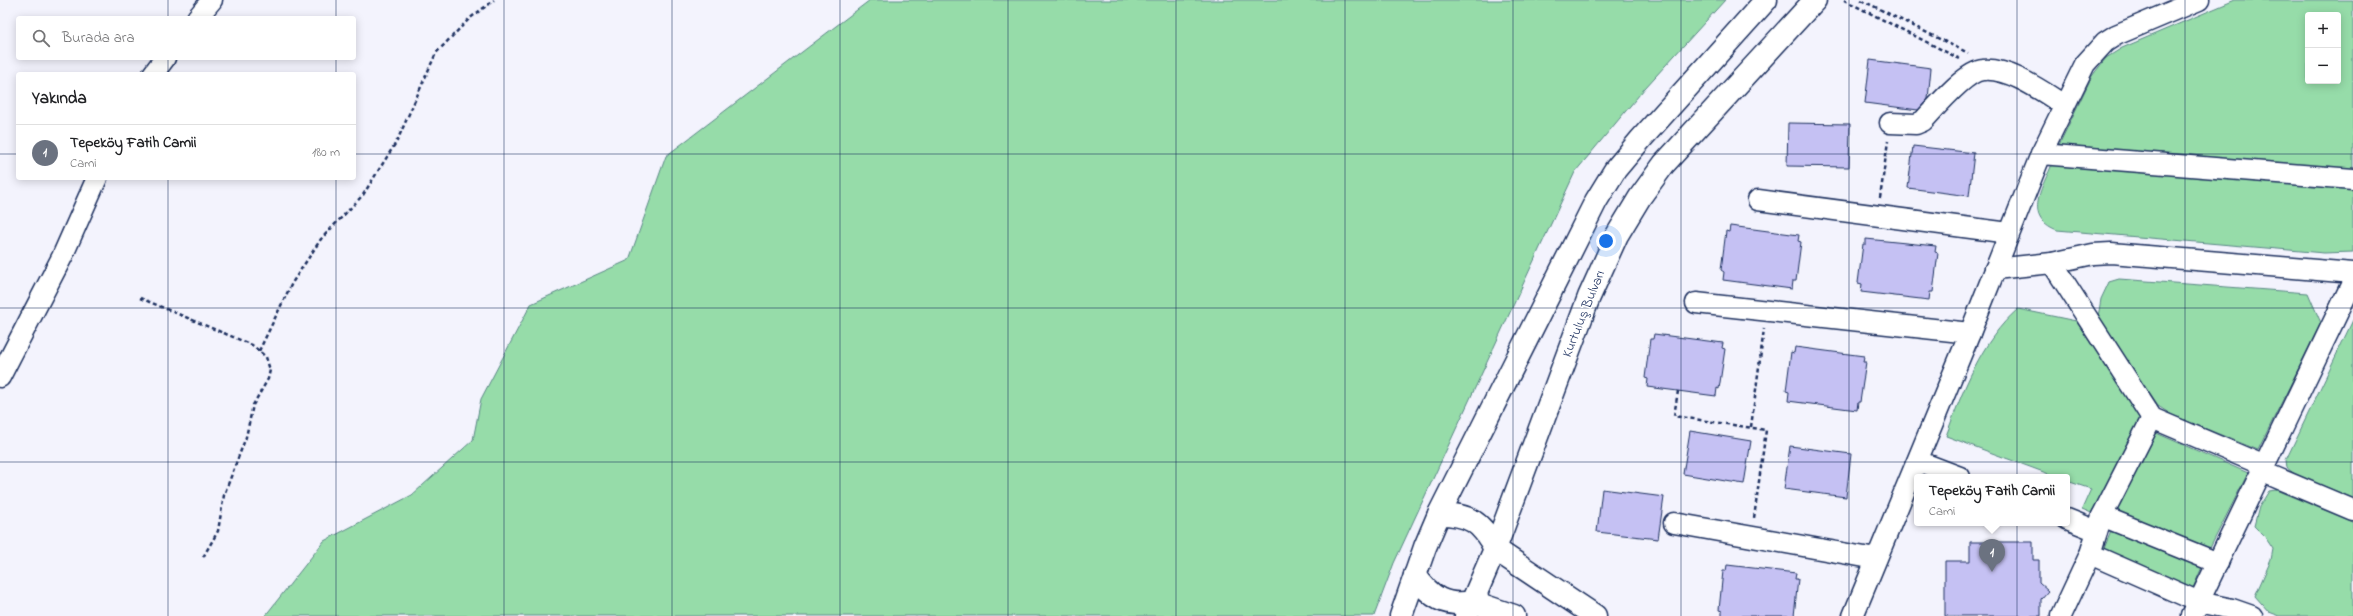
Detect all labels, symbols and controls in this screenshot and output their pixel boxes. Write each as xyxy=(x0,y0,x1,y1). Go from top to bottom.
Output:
map controls xyxy=(2305,12,2341,84)
button: + xyxy=(2305,12,2341,48)
search box xyxy=(16,16,356,60)
icon: search xyxy=(30,27,52,49)
text: Burada ara xyxy=(62,27,135,49)
button: − xyxy=(2305,48,2341,84)
text: Yakında xyxy=(32,86,87,111)
text: Tepeköy Fatih Camii xyxy=(70,132,196,154)
text: 1 xyxy=(43,143,47,162)
text: 180 m xyxy=(312,143,340,162)
text: Cami xyxy=(70,154,97,173)
your location xyxy=(1596,231,1616,251)
street label: Kurtuluş Bulvarı xyxy=(1557,267,1611,361)
popup xyxy=(1914,474,2070,526)
text: Tepeköy Fatih Camii xyxy=(1929,480,2055,502)
text: Cami xyxy=(1929,502,1955,521)
pin: 1 xyxy=(1979,539,2005,572)

